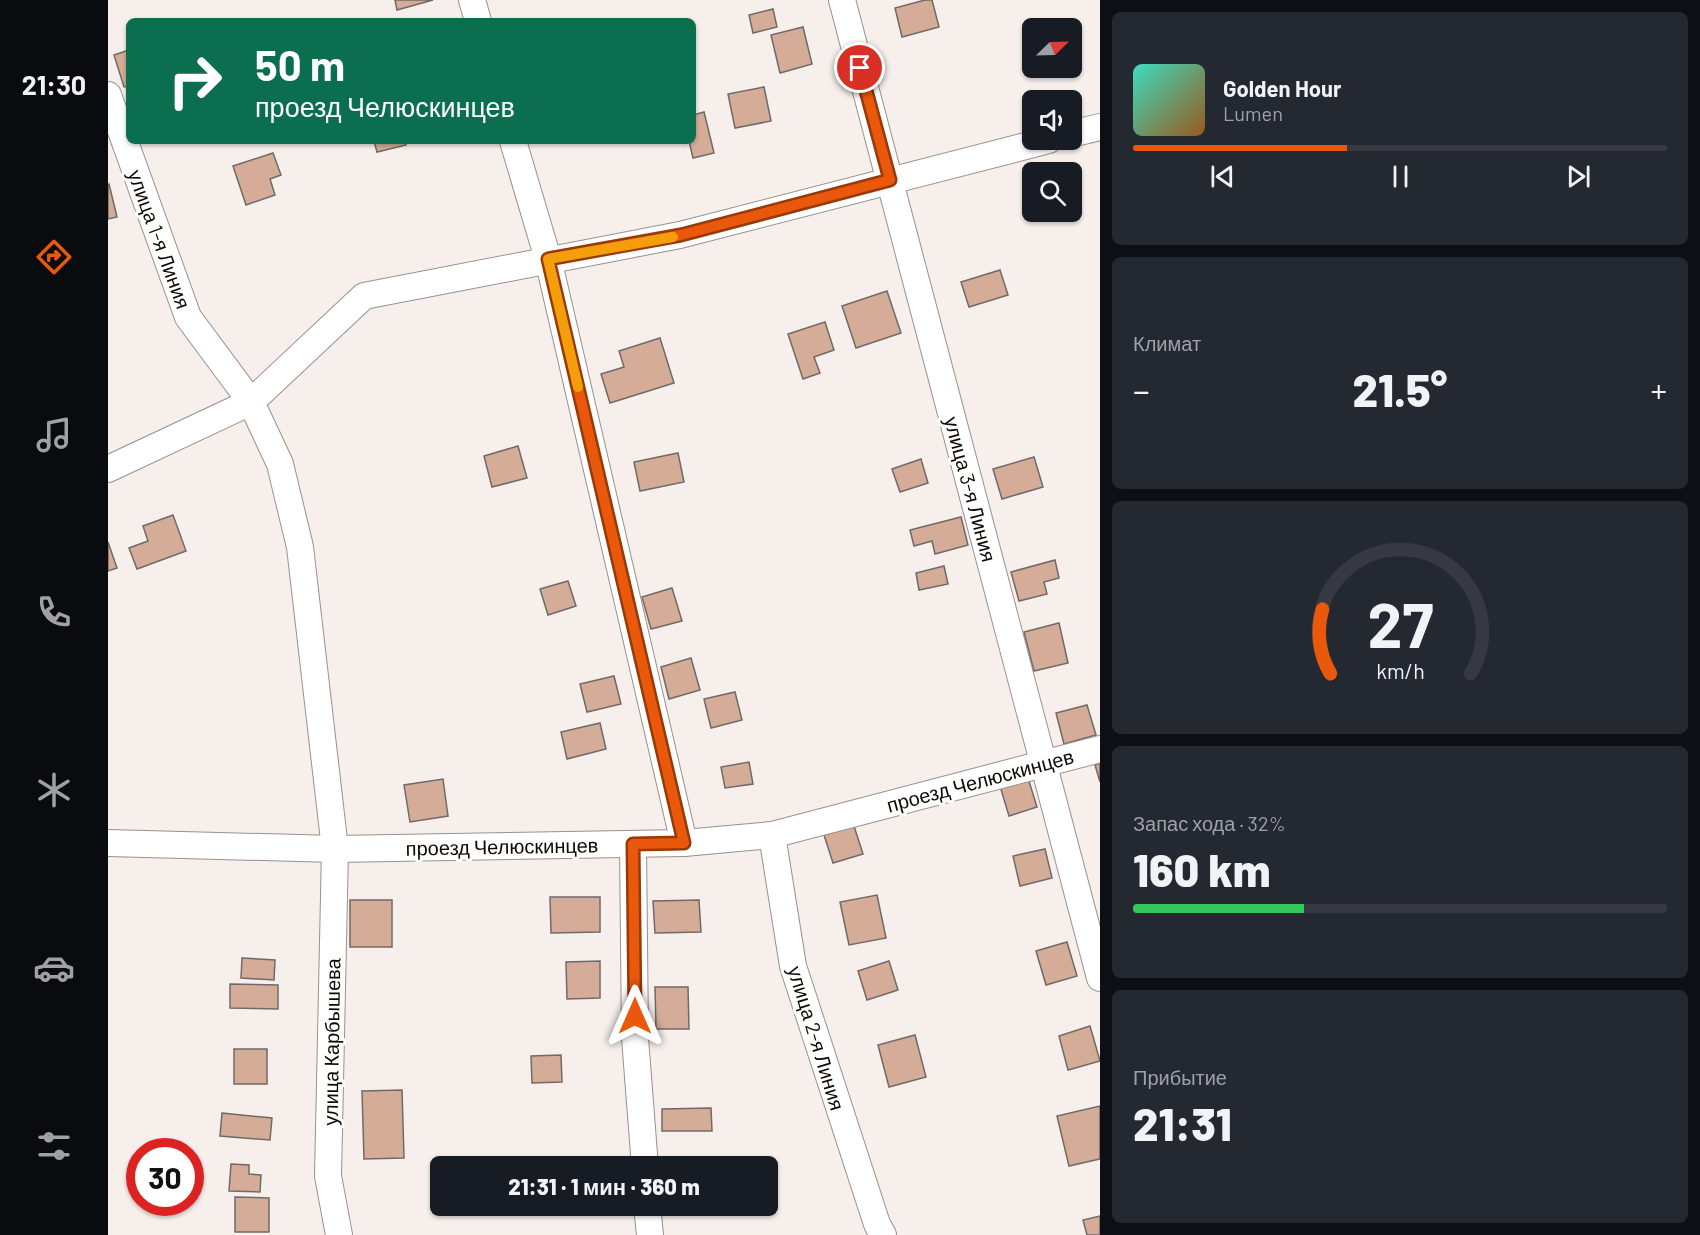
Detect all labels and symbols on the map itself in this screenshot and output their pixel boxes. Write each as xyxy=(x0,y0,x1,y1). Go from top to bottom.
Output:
north arrow xyxy=(1022,18,1082,78)
pin xyxy=(834,42,885,93)
street label: улица 1-я Линия xyxy=(124,166,196,312)
street label: улица 3-я Линия xyxy=(940,414,1002,564)
street label: проезд Челюскинцев xyxy=(884,743,1076,817)
street label: проезд Челюскинцев xyxy=(406,832,598,860)
street label: улица Карбышева xyxy=(318,957,344,1126)
street label: улица 2-я Линия xyxy=(784,963,850,1113)
position arrow xyxy=(603,984,667,1048)
speed limit sign: 30 xyxy=(126,1138,204,1216)

